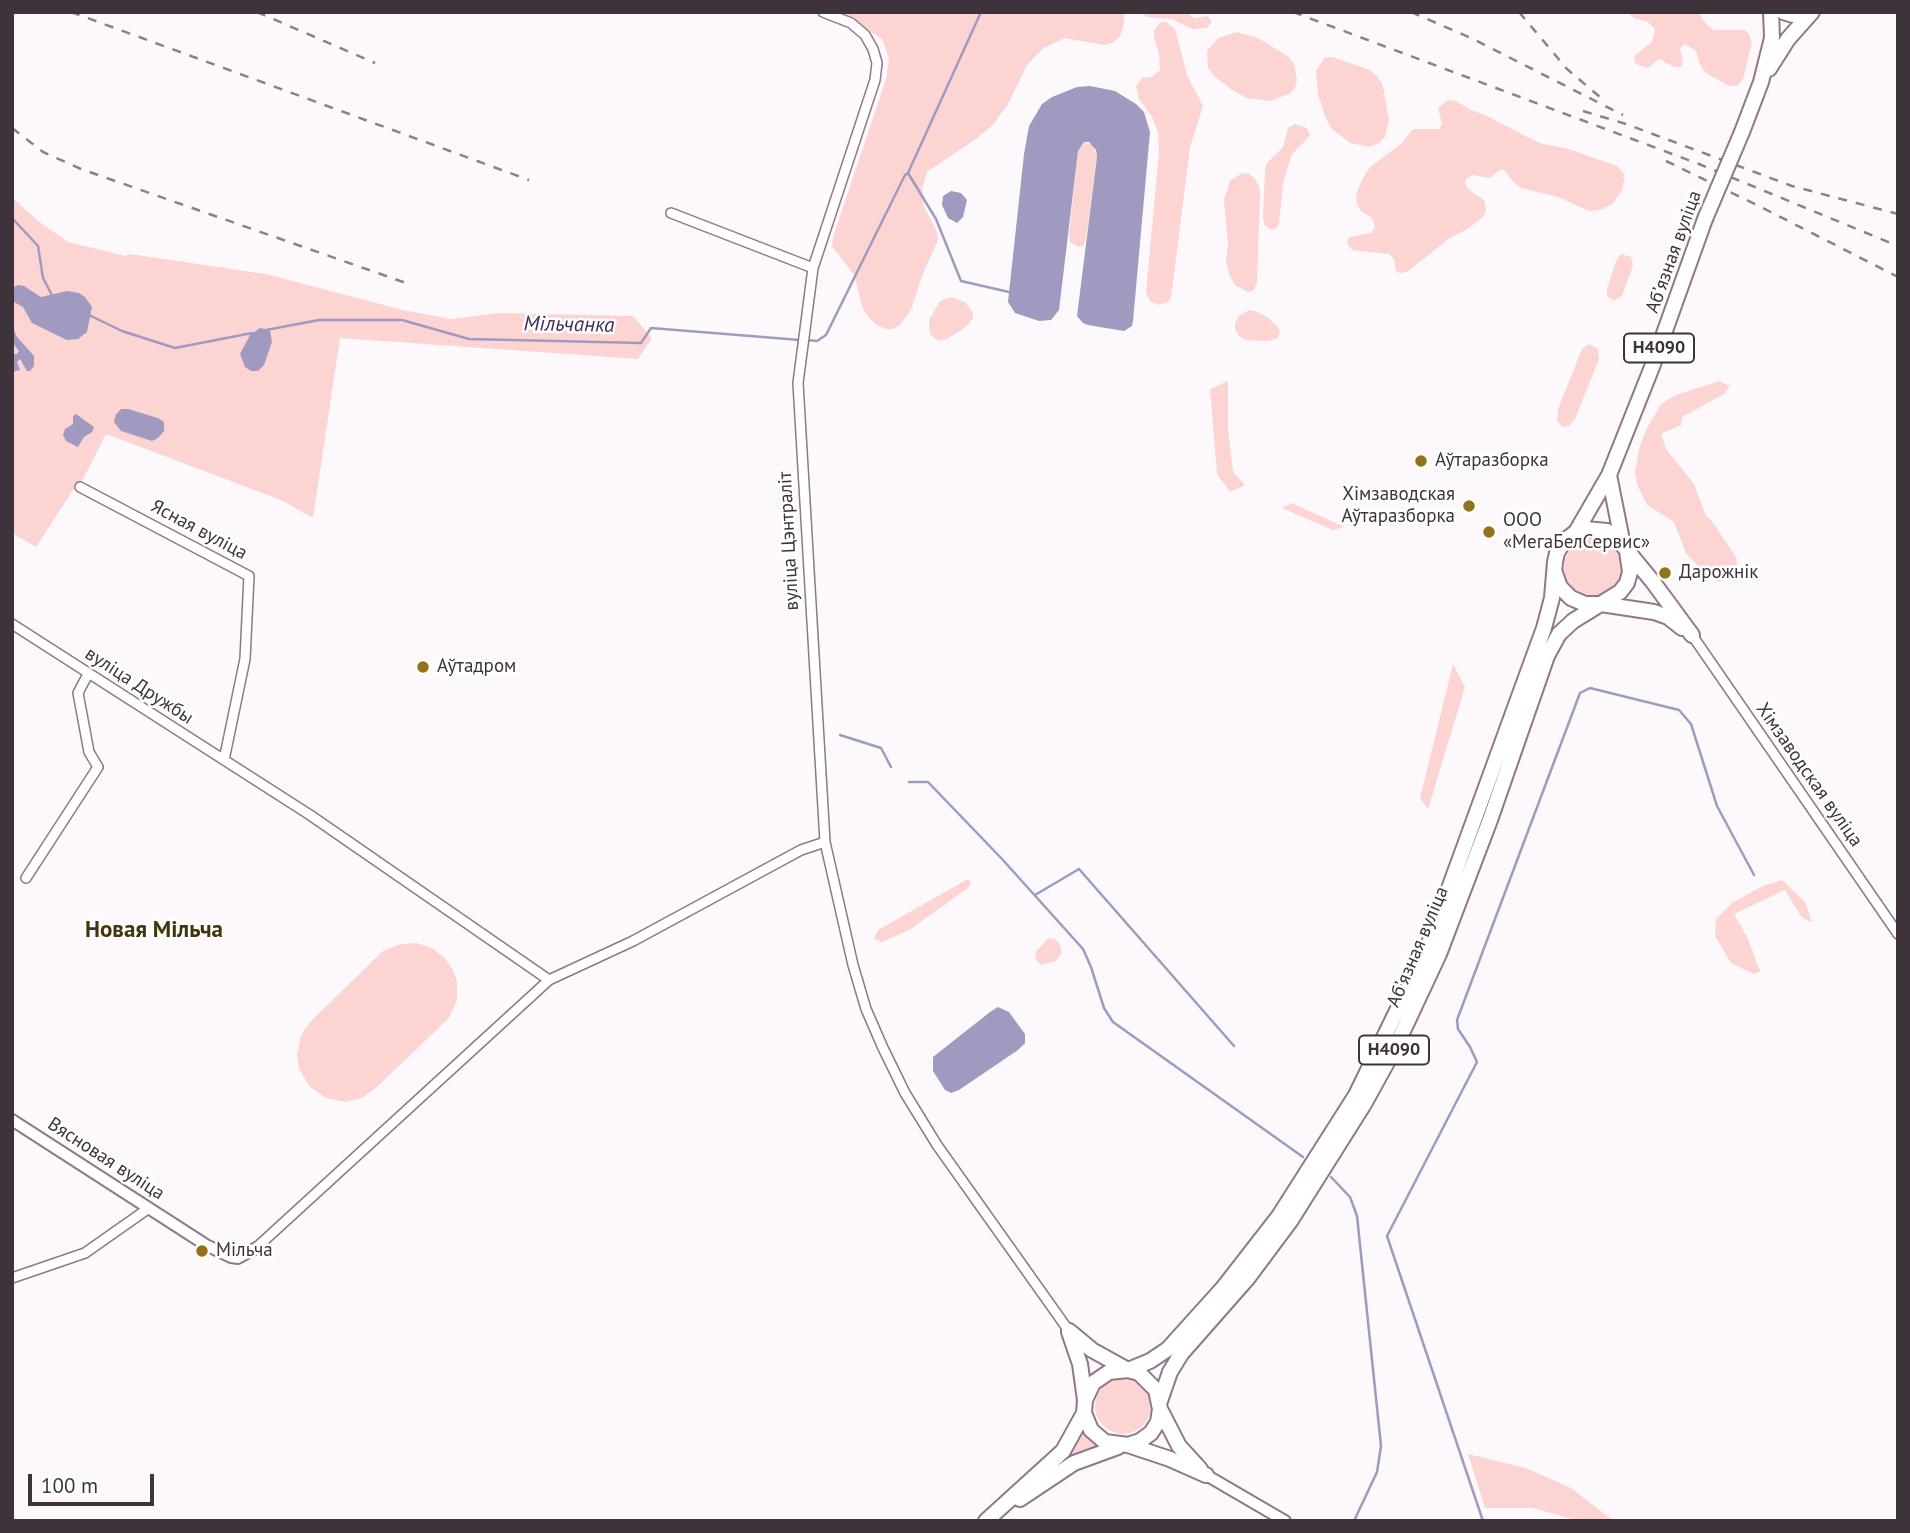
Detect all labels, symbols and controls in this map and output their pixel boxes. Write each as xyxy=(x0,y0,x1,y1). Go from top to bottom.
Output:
street label: Абʼязная вуліца xyxy=(1641,188,1707,316)
water label: Мільчанка xyxy=(523,312,615,338)
road number: Н4090 xyxy=(1624,334,1694,362)
place label: Аўтаразборка xyxy=(1435,450,1549,472)
marker: Аўтаразборка xyxy=(1413,453,1429,469)
street label: вуліца Цэнтраліт xyxy=(774,471,804,611)
place label: Хімзаводская Аўтаразборка xyxy=(1341,484,1455,528)
street label: Ясная вуліца xyxy=(147,495,251,565)
marker: Хімзаводская Аўтаразборка xyxy=(1461,498,1477,514)
place label: ООО «МегаБелСервис» xyxy=(1503,510,1650,554)
marker: ООО «МегаБелСервис» xyxy=(1481,524,1497,540)
place label: Дарожнік xyxy=(1679,562,1758,584)
marker: Дарожнік xyxy=(1657,565,1673,581)
street label: вуліца Дружбы xyxy=(81,643,197,729)
place label: Аўтадром xyxy=(437,656,516,678)
marker: Аўтадром xyxy=(415,659,431,675)
street label: Хімзаводская вуліца xyxy=(1751,699,1867,851)
street label: Абʼязная вуліца xyxy=(1382,883,1454,1011)
district label: Новая Мільча xyxy=(85,916,223,944)
road number: Н4090 xyxy=(1359,1036,1429,1064)
street label: Вясновая вуліца xyxy=(43,1113,169,1205)
place label: Мільча xyxy=(216,1240,273,1262)
marker: Мільча xyxy=(194,1243,210,1259)
scale bar xyxy=(32,1460,158,1504)
text: 100 m xyxy=(41,1472,98,1499)

